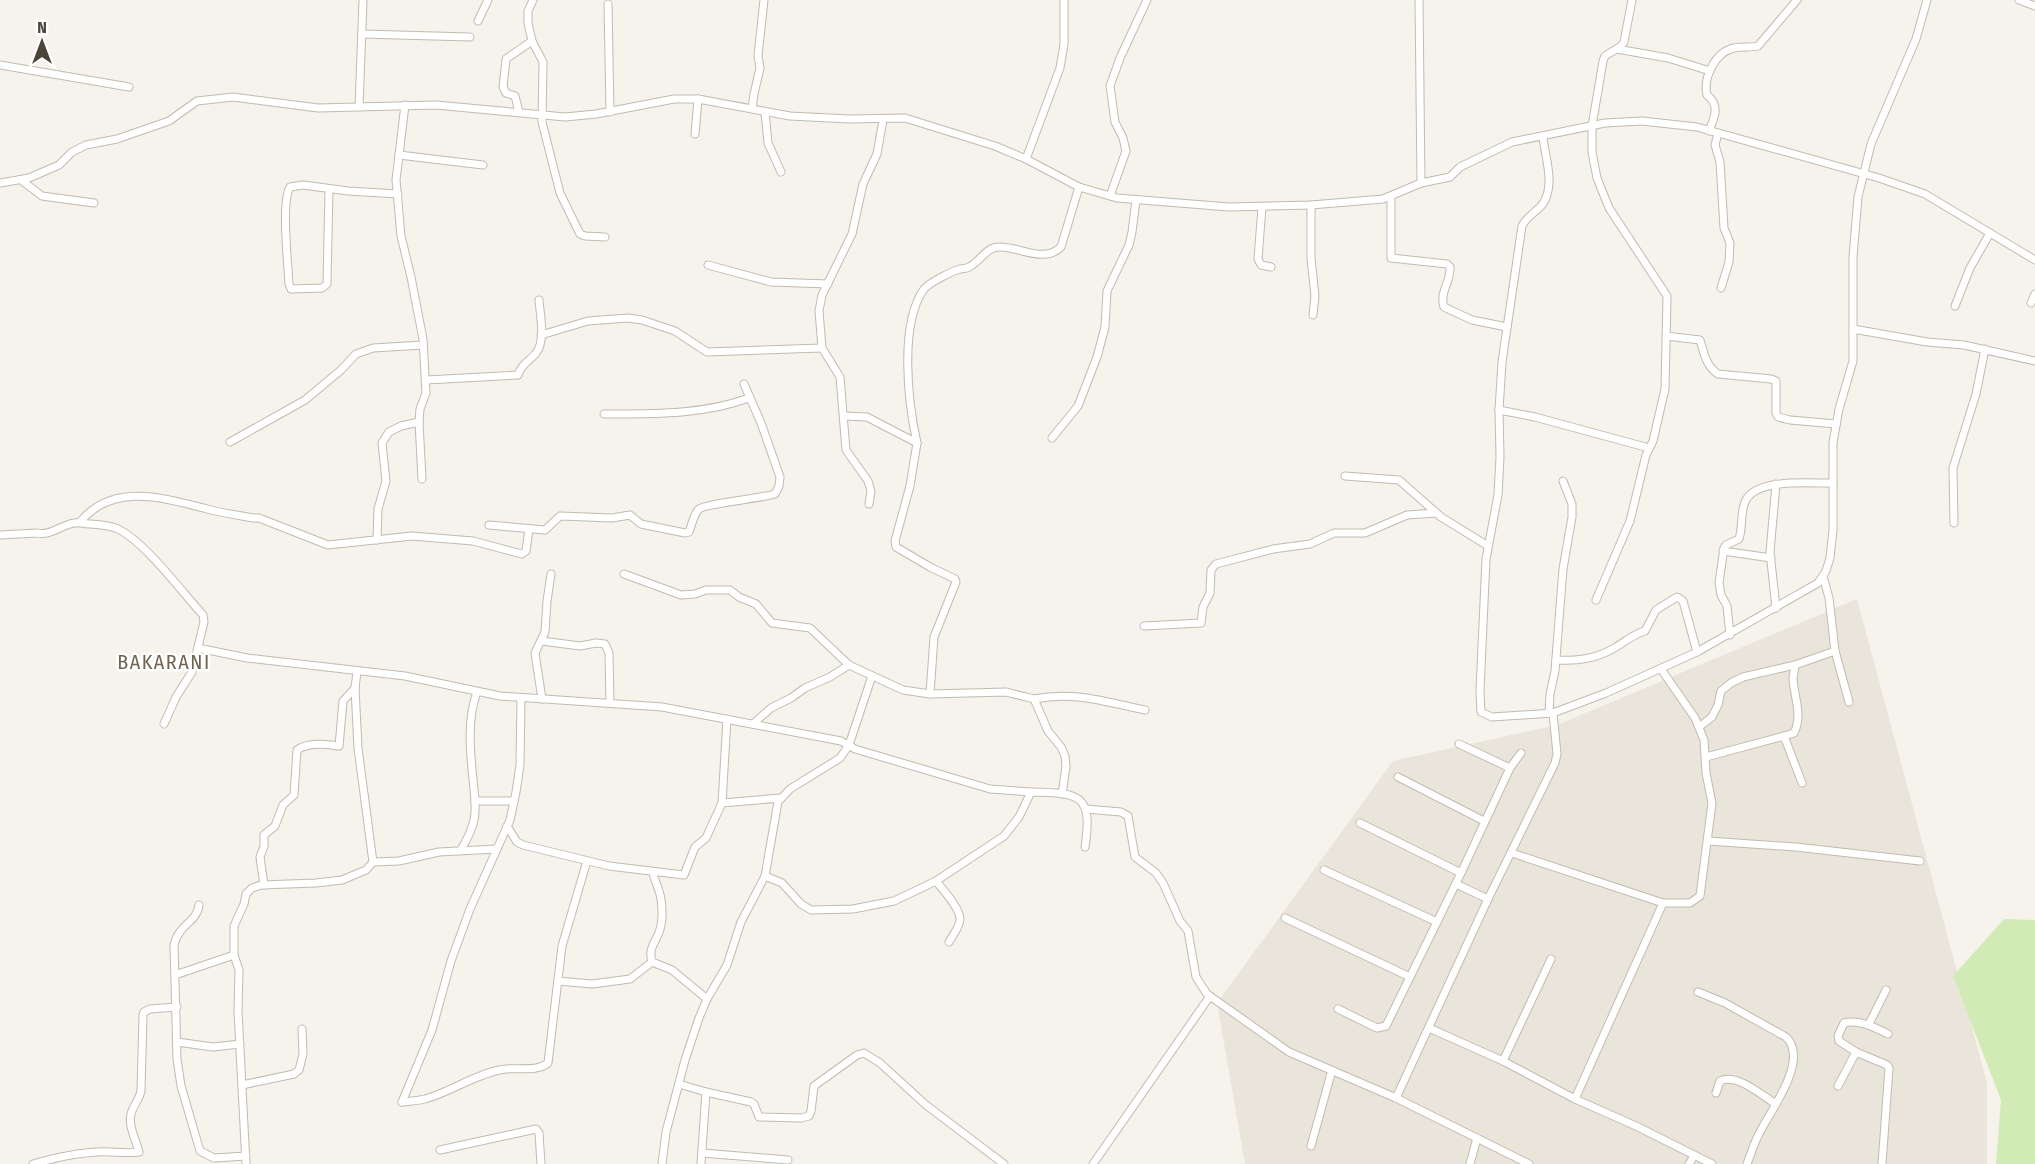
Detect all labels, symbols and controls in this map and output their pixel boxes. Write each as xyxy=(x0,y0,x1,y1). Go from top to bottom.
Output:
north arrow xyxy=(12,12,72,72)
text: N xyxy=(37,18,47,37)
district label: BAKARANI xyxy=(117,650,211,674)

